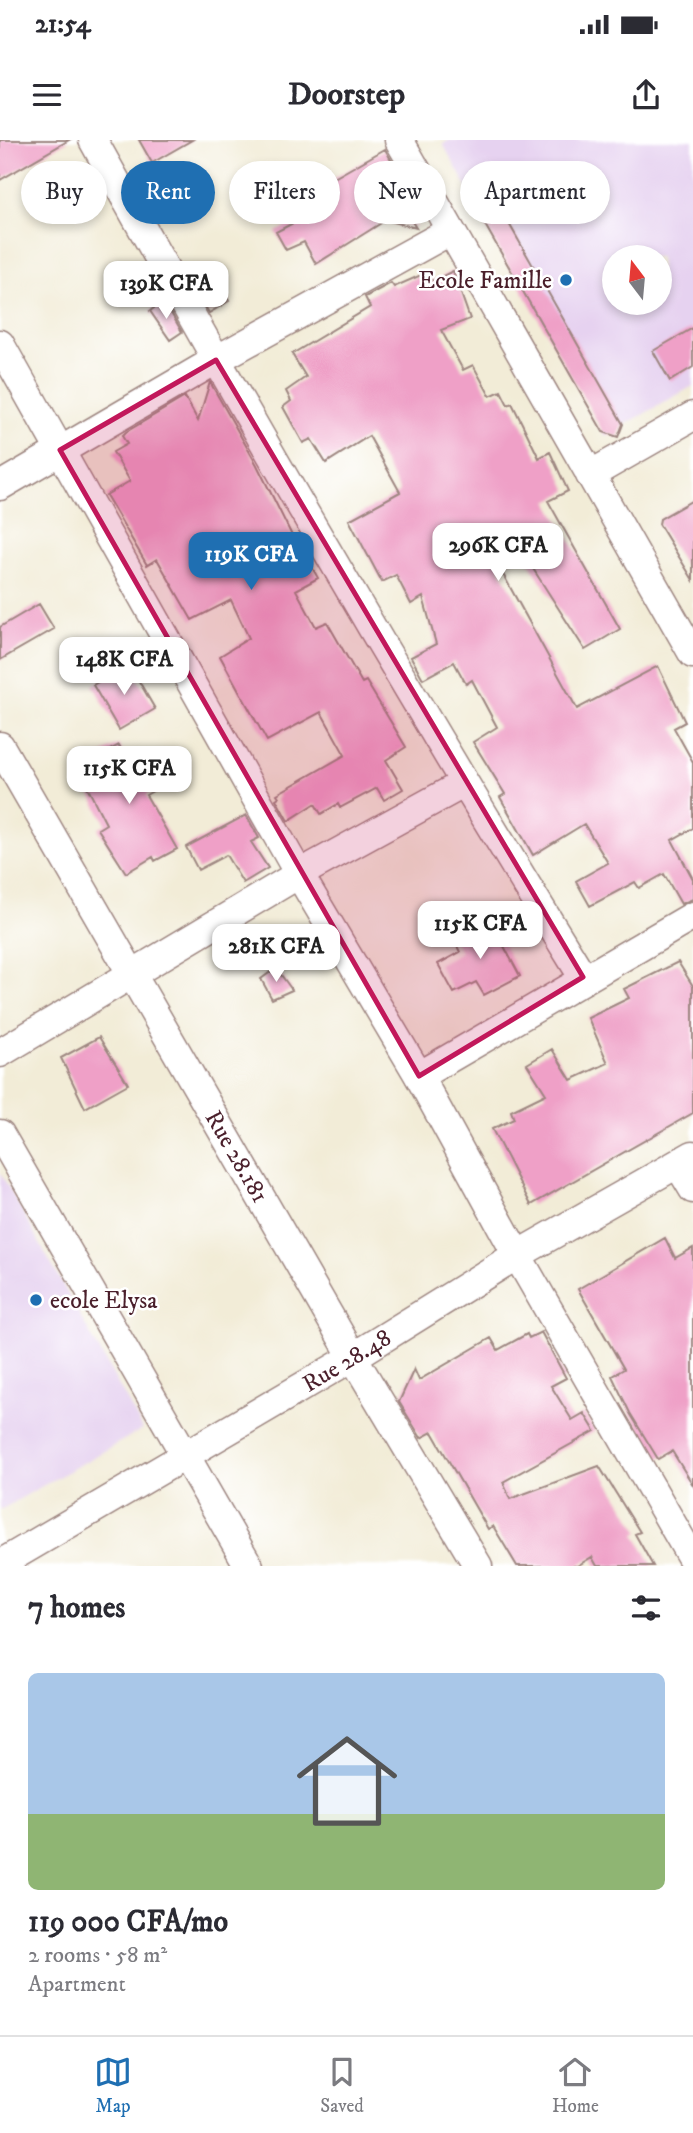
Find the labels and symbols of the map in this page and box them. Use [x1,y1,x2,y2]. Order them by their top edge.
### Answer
north arrow [602,245,672,315]
pin: 139K CFA [94,262,238,321]
place label: Ecole Famille [418,266,552,296]
marker: Ecole Famille [558,272,574,288]
pin: 296K CFA [426,524,570,583]
pin: 119K CFA [179,532,323,592]
pin: 148K CFA [52,638,196,697]
pin: 115K CFA [57,746,201,806]
pin: 115K CFA [408,902,552,961]
pin: 281K CFA [204,924,348,984]
street label: Rue 28.181 [198,1105,275,1209]
place label: ecole Elysa [50,1286,158,1316]
marker: ecole Elysa [28,1292,44,1308]
street label: Rue 28.48 [297,1323,397,1399]

